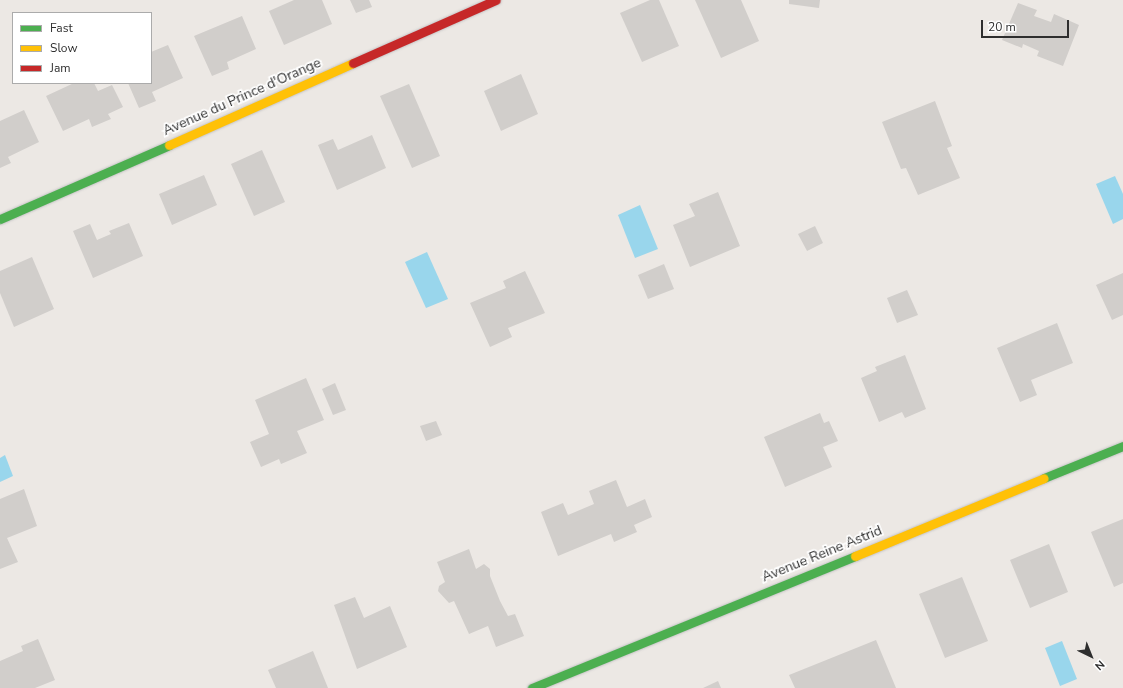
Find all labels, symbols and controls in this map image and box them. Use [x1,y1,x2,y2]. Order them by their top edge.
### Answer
legend [12,12,152,84]
scale bar [983,12,1071,38]
text: 20 m [988,19,1016,35]
text: Fast [50,20,73,36]
text: Slow [50,40,78,56]
street label: Avenue du Prince d'Orange [160,55,324,139]
text: Jam [50,60,71,76]
street label: Avenue Reine Astrid [759,522,885,586]
north arrow [1071,636,1111,676]
text: N [1091,657,1108,673]

